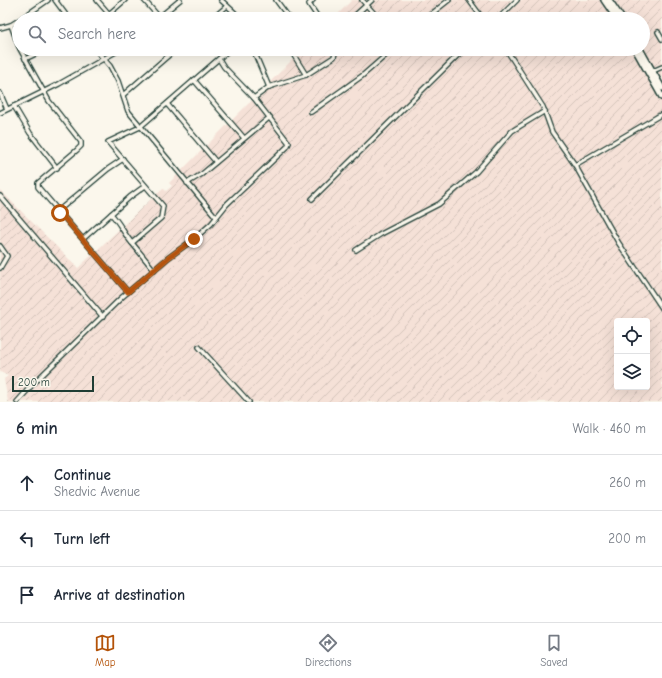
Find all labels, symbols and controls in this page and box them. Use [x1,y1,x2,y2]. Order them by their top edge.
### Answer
search box [12,12,650,56]
icon: search [26,23,48,45]
text: Search here [58,25,136,43]
route start [51,204,69,222]
route end [185,230,203,248]
map controls [614,318,650,390]
button: locate [614,318,650,354]
button: layers [614,354,650,390]
scale bar [12,374,94,393]
text: 200 m [18,376,50,389]
text: 6 min [16,419,58,438]
text: Walk · 460 m [572,421,646,436]
text: Continue [54,466,111,484]
icon: ahead [16,472,38,494]
text: 260 m [609,475,646,490]
text: Shedvic Avenue [54,484,140,499]
icon: left [16,528,38,550]
text: Turn left [54,530,110,548]
text: 200 m [608,531,646,546]
icon: arrive [16,584,38,606]
text: Arrive at destination [54,586,185,604]
tab: Map [94,632,116,669]
tab: Directions [305,632,352,669]
tab: Saved [540,632,568,669]

